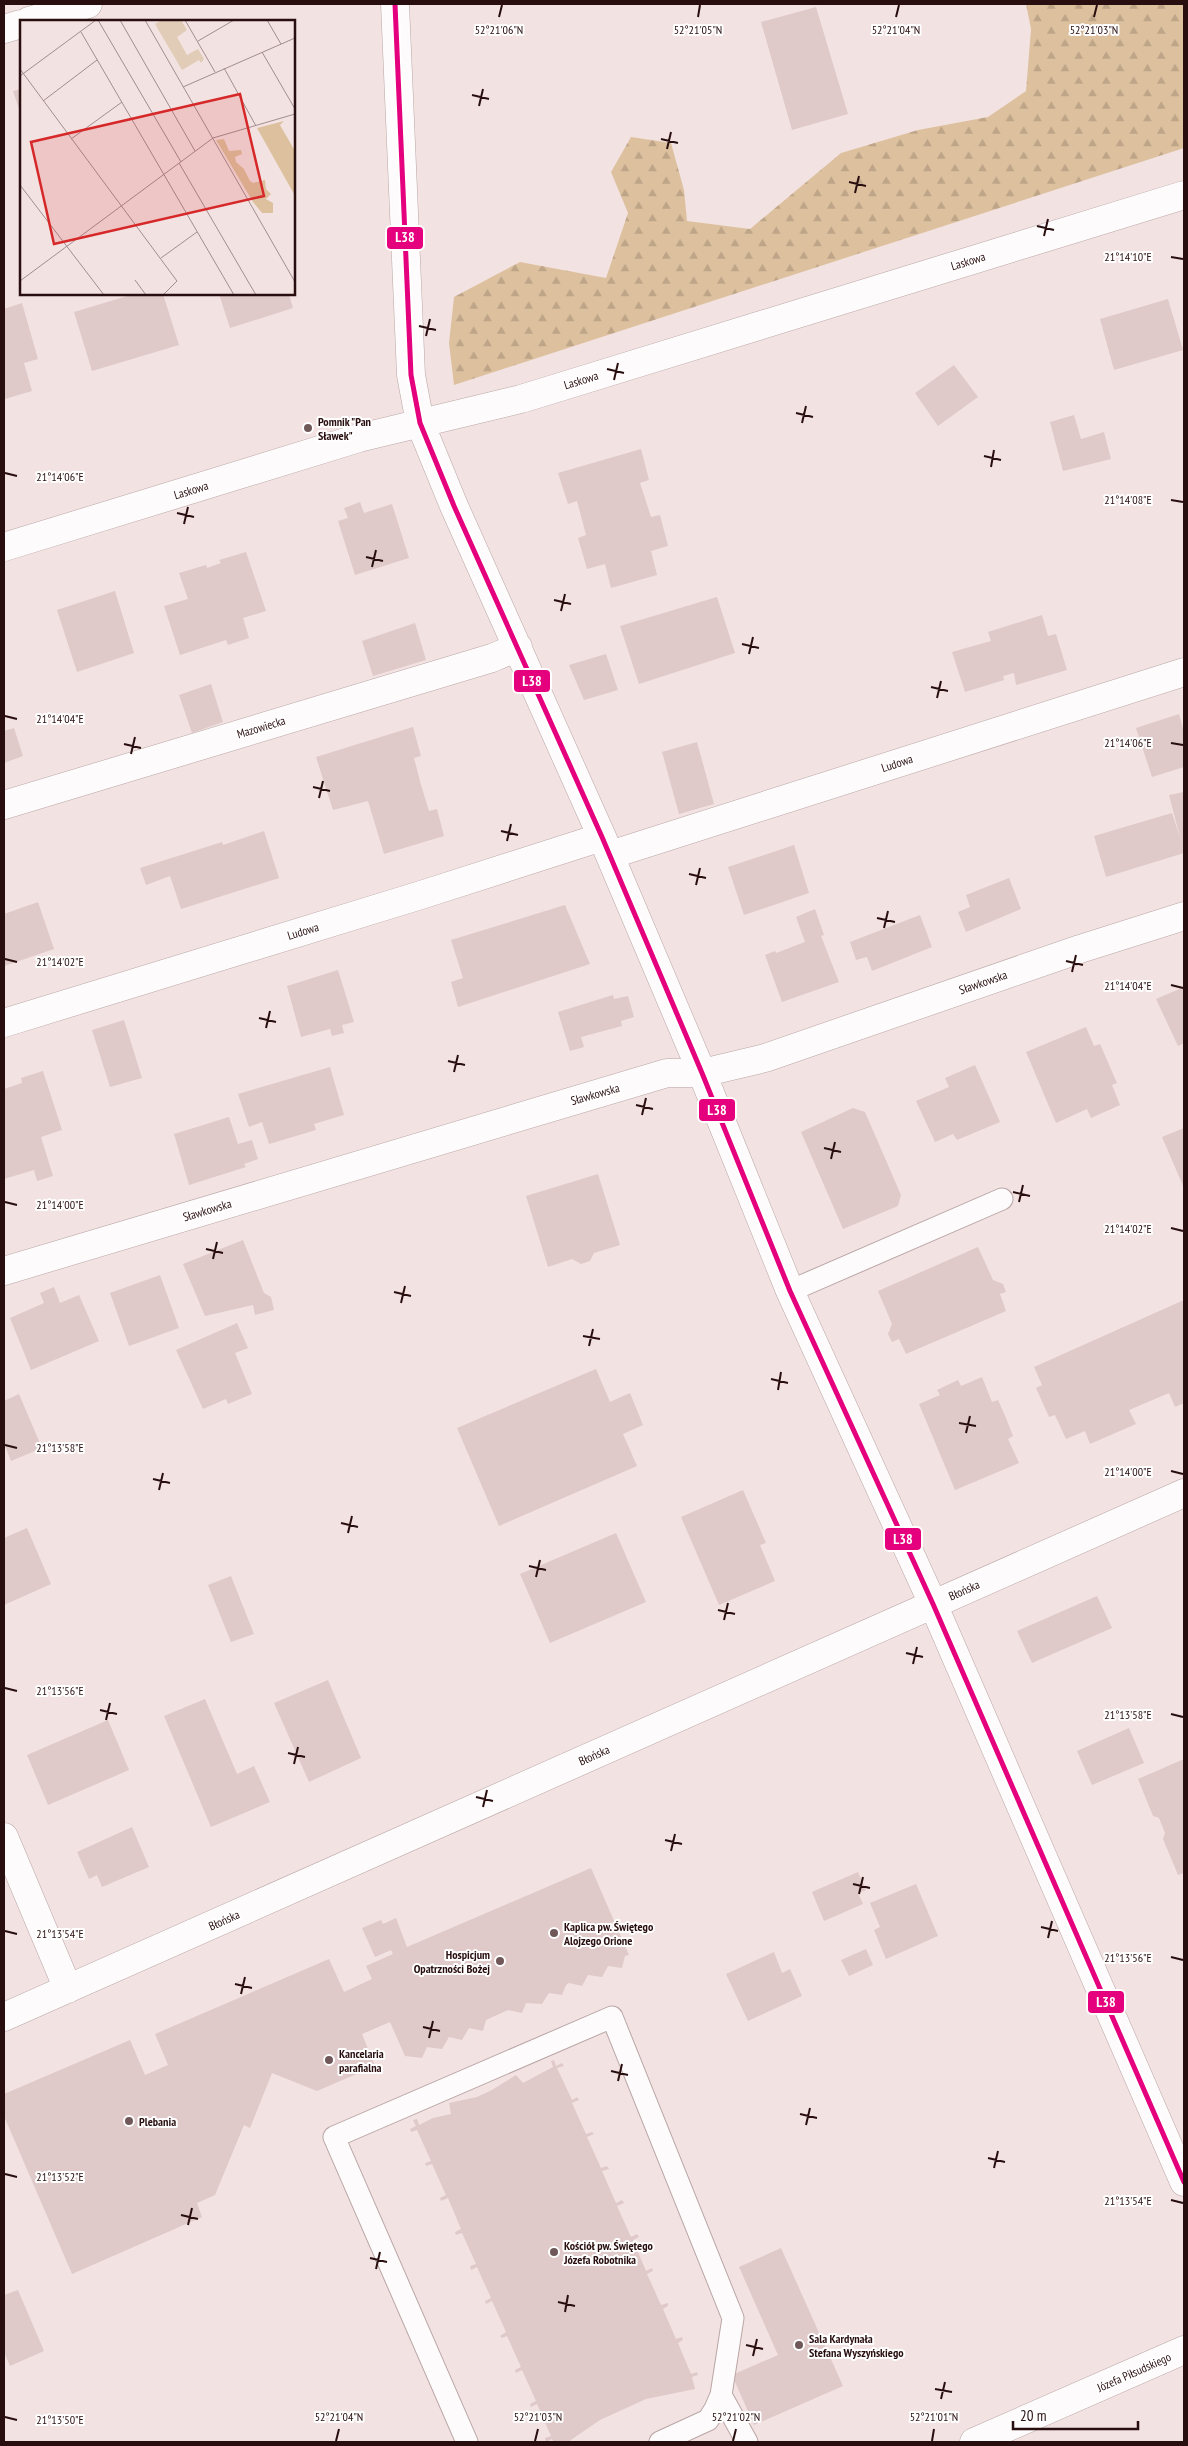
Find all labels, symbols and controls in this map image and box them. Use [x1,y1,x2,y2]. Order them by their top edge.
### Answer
inset map [20,20,295,295]
text: 52°21'06"N [475,22,523,37]
text: 52°21'05"N [674,22,722,37]
text: 52°21'04"N [872,22,920,37]
text: 52°21'03"N [1070,22,1118,37]
line badge: L38 [386,226,424,250]
text: L38 [395,228,415,246]
street label: Laskowa [949,249,987,273]
text: 21°14'10"E [1104,249,1152,264]
street label: Laskowa [562,368,600,392]
place label: Pomnik "Pan Sławek" [318,414,371,443]
marker: Pomnik "Pan Sławek" [302,422,314,434]
text: 21°14'06"E [36,469,84,484]
street label: Laskowa [172,478,210,502]
text: 21°14'08"E [1104,492,1152,507]
line badge: L38 [513,669,551,693]
text: L38 [522,672,542,690]
text: 21°14'04"E [36,711,84,726]
street label: Mazowiecka [235,712,287,741]
text: 21°14'06"E [1104,735,1152,750]
street label: Ludowa [879,751,915,775]
street label: Ludowa [285,919,321,943]
text: 21°14'02"E [36,954,84,969]
street label: Sławkowska [957,967,1009,997]
text: 21°14'04"E [1104,978,1152,993]
street label: Sławkowska [569,1080,621,1108]
line badge: L38 [698,1098,736,1122]
text: L38 [707,1101,727,1119]
street label: Sławkowska [181,1195,233,1224]
text: 21°14'00"E [36,1197,84,1212]
text: 21°14'02"E [1104,1221,1152,1236]
text: 21°13'58"E [36,1440,84,1455]
text: 21°14'00"E [1104,1464,1152,1479]
line badge: L38 [884,1527,922,1551]
text: L38 [893,1530,913,1548]
street label: Błońska [946,1576,982,1603]
text: 21°13'56"E [36,1683,84,1698]
text: 21°13'58"E [1104,1707,1152,1722]
street label: Błońska [576,1741,612,1768]
street label: Błońska [206,1906,242,1933]
place label: Kaplica pw. Świętego Alojzego Orione [563,1919,654,1948]
text: 21°13'54"E [36,1926,84,1941]
marker: Kaplica pw. Świętego Alojzego Orione [548,1927,560,1939]
place label: Hospicjum Opatrzności Bożej [414,1947,490,1976]
text: 21°13'56"E [1104,1950,1152,1965]
marker: Hospicjum Opatrzności Bożej [494,1955,506,1967]
line badge: L38 [1087,1990,1125,2014]
text: L38 [1096,1993,1116,2011]
place label: Kancelaria parafialna [339,2046,384,2075]
marker: Kancelaria parafialna [323,2054,335,2066]
place label: Plebania [139,2114,176,2129]
marker: Plebania [123,2115,135,2127]
text: 21°13'52"E [36,2169,84,2184]
text: 21°13'54"E [1104,2193,1152,2208]
place label: Kościół pw. Świętego Józefa Robotnika [563,2238,653,2267]
marker: Kościół pw. Świętego Józefa Robotnika [548,2246,560,2258]
place label: Sala Kardynała Stefana Wyszyńskiego [809,2331,904,2360]
marker: Sala Kardynała Stefana Wyszyńskiego [793,2339,805,2351]
street label: Józefa Piłsudskiego [1094,2349,1173,2395]
scale bar [1013,2398,1138,2430]
text: 20 m [1020,2406,1046,2425]
text: 52°21'04"N [315,2409,363,2424]
text: 52°21'03"N [514,2409,562,2424]
text: 52°21'02"N [712,2409,760,2424]
text: 52°21'01"N [910,2409,958,2424]
text: 21°13'50"E [36,2412,84,2427]

